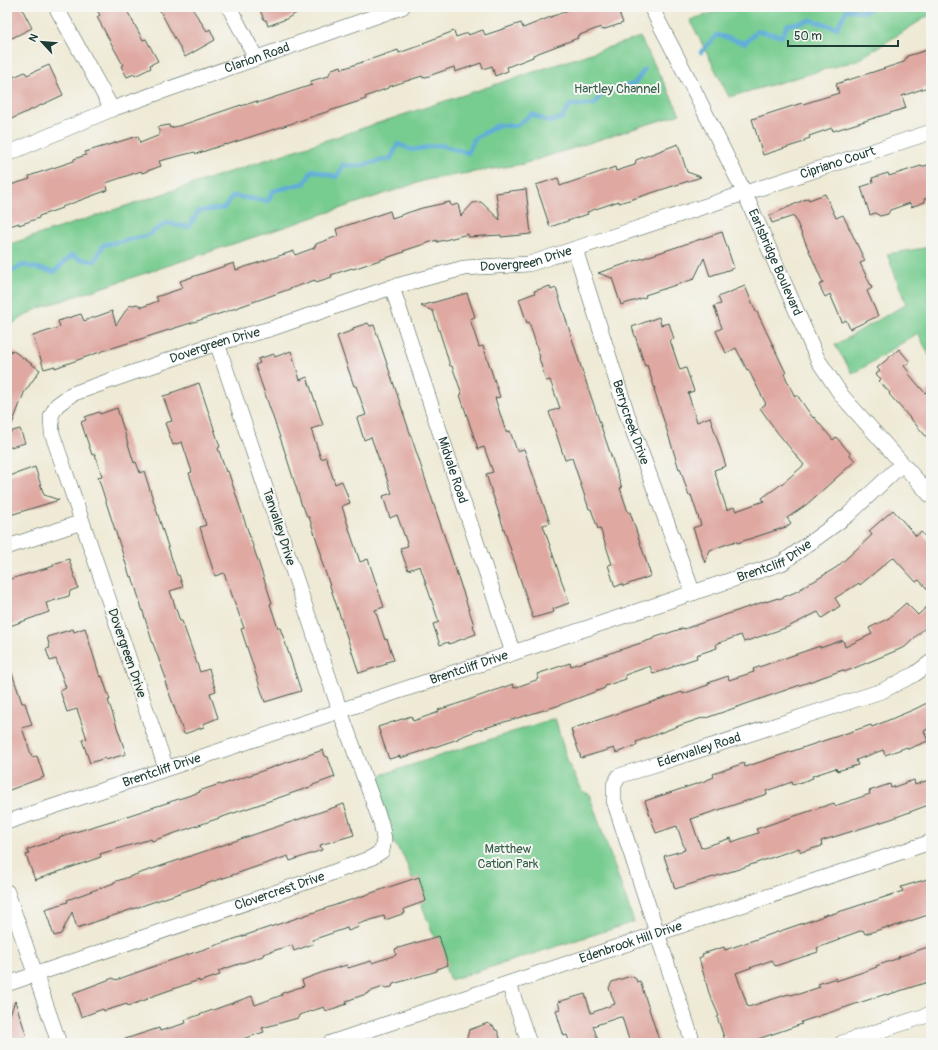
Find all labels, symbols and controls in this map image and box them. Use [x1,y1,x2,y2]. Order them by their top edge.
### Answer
north arrow [22,22,62,62]
scale bar [788,22,898,48]
text: 50 m [794,29,822,44]
text: N [26,31,41,44]
street label: Clarion Road [222,39,292,77]
park label: Hartley Channel [574,81,660,97]
street label: Cipriano Court [798,143,878,182]
street label: Earlsbridge Boulevard [745,207,806,318]
street label: Dovergreen Drive [480,242,574,275]
street label: Dovergreen Drive [168,324,262,367]
street label: Berrycreek Drive [609,378,653,467]
street label: Midvale Road [434,435,471,506]
street label: Tanvalley Drive [259,486,299,568]
street label: Brentcliff Drive [735,536,815,585]
street label: Dovergreen Drive [104,606,150,700]
street label: Brentcliff Drive [428,647,511,688]
street label: Edenvalley Road [655,729,743,771]
street label: Brentcliff Drive [120,750,203,791]
park label: Matthew Cation Park [477,841,539,872]
street label: Clovercrest Drive [232,868,327,914]
street label: Edenbrook Hill Drive [577,918,685,967]

